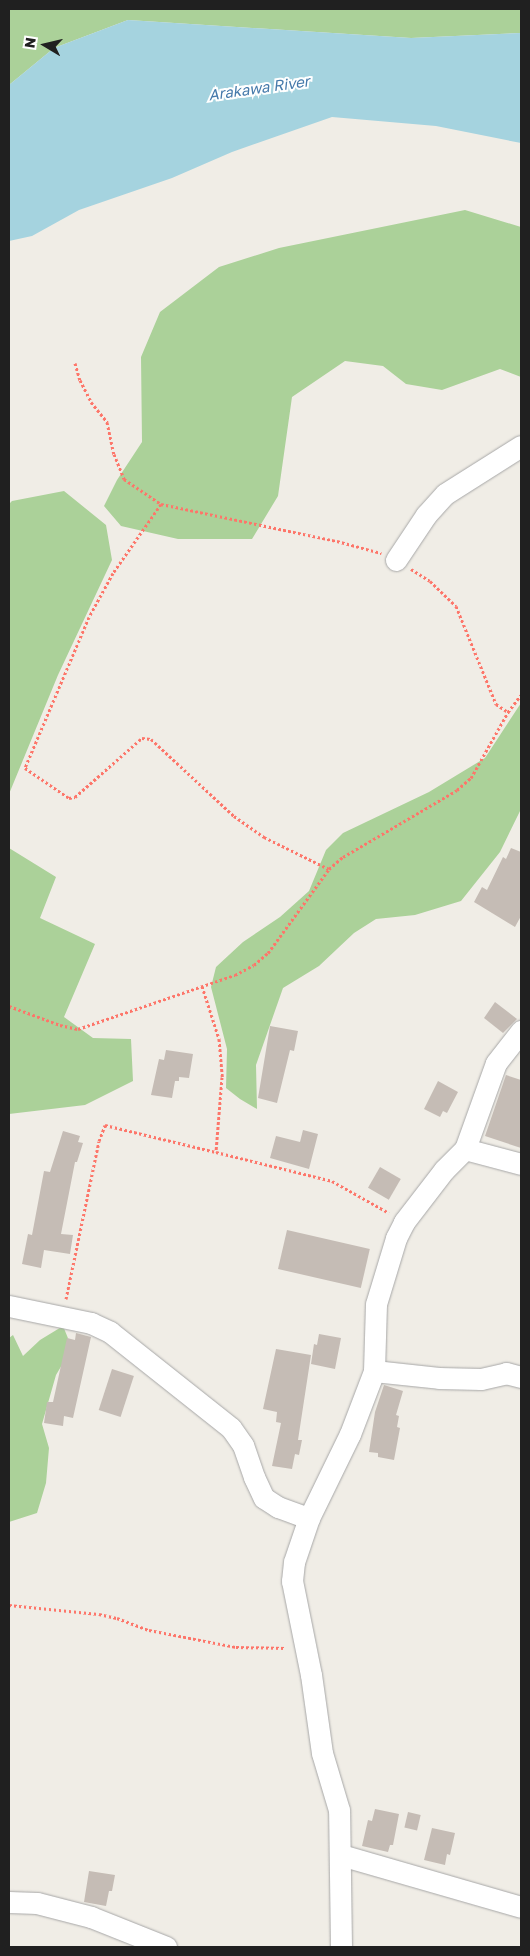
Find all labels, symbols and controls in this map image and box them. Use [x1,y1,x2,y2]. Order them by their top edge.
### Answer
north arrow [20,20,70,70]
text: N [20,36,39,49]
water label: Arakawa River [207,72,311,104]

